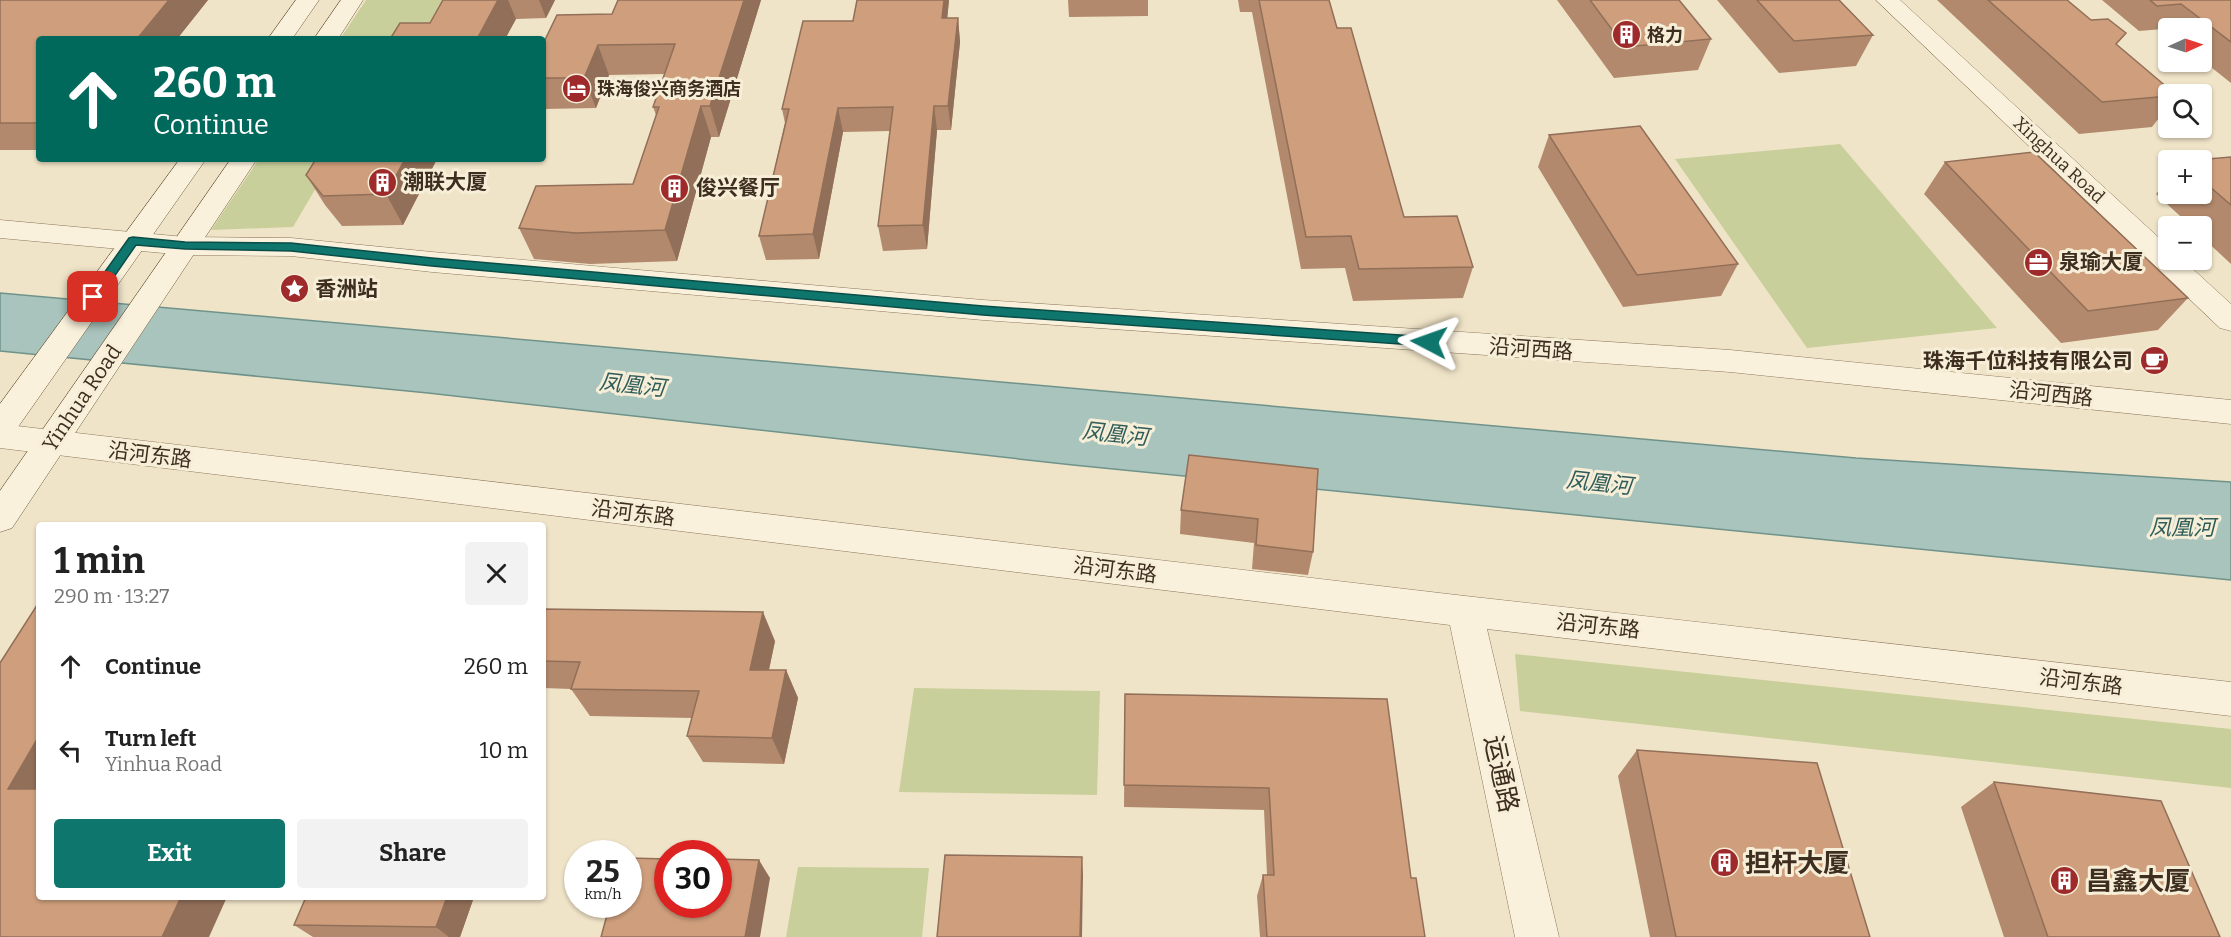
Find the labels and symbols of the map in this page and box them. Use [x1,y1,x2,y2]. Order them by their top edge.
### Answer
north arrow [2158,18,2212,72]
building icon: 格力 [1610,19,1642,51]
place label: 格力 [1647,24,1683,46]
hotel icon: 珠海俊兴商务酒店 [560,73,592,105]
place label: 珠海俊兴商务酒店 [597,78,741,100]
street label: Xinghua Road [2009,112,2110,208]
building icon: 潮联大厦 [366,166,398,198]
place label: 潮联大厦 [403,169,487,195]
building icon: 俊兴餐厅 [659,172,691,204]
place label: 俊兴餐厅 [696,175,780,201]
office icon: 泉瑜大厦 [2022,246,2054,278]
place label: 泉瑜大厦 [2059,249,2143,275]
pin [67,271,118,322]
place icon: 香洲站 [278,273,310,305]
place label: 香洲站 [315,276,378,302]
position arrow [1397,310,1461,374]
street label: 沿河西路 [1488,333,1574,365]
street label: Yinhua Road [37,340,127,456]
cafe icon: 珠海千位科技有限公司 [2138,345,2170,377]
place label: 珠海千位科技有限公司 [1923,348,2133,374]
water label: 凤凰河 [598,368,670,402]
street label: 沿河西路 [2008,377,2094,411]
water label: 凤凰河 [1081,417,1153,451]
street label: 沿河东路 [107,437,193,473]
water label: 凤凰河 [1565,466,1637,500]
street label: 沿河东路 [590,495,676,531]
water label: 凤凰河 [2149,514,2219,541]
street label: 沿河东路 [1072,552,1158,588]
street label: 沿河东路 [1555,609,1641,643]
street label: 沿河东路 [2038,664,2124,700]
street label: 运通路 [1478,733,1524,815]
speed limit sign: 30 [654,840,732,918]
building icon: 担杆大厦 [1708,847,1740,879]
place label: 担杆大厦 [1745,848,1849,879]
building icon: 昌鑫大厦 [2049,865,2081,897]
place label: 昌鑫大厦 [2086,866,2190,897]

